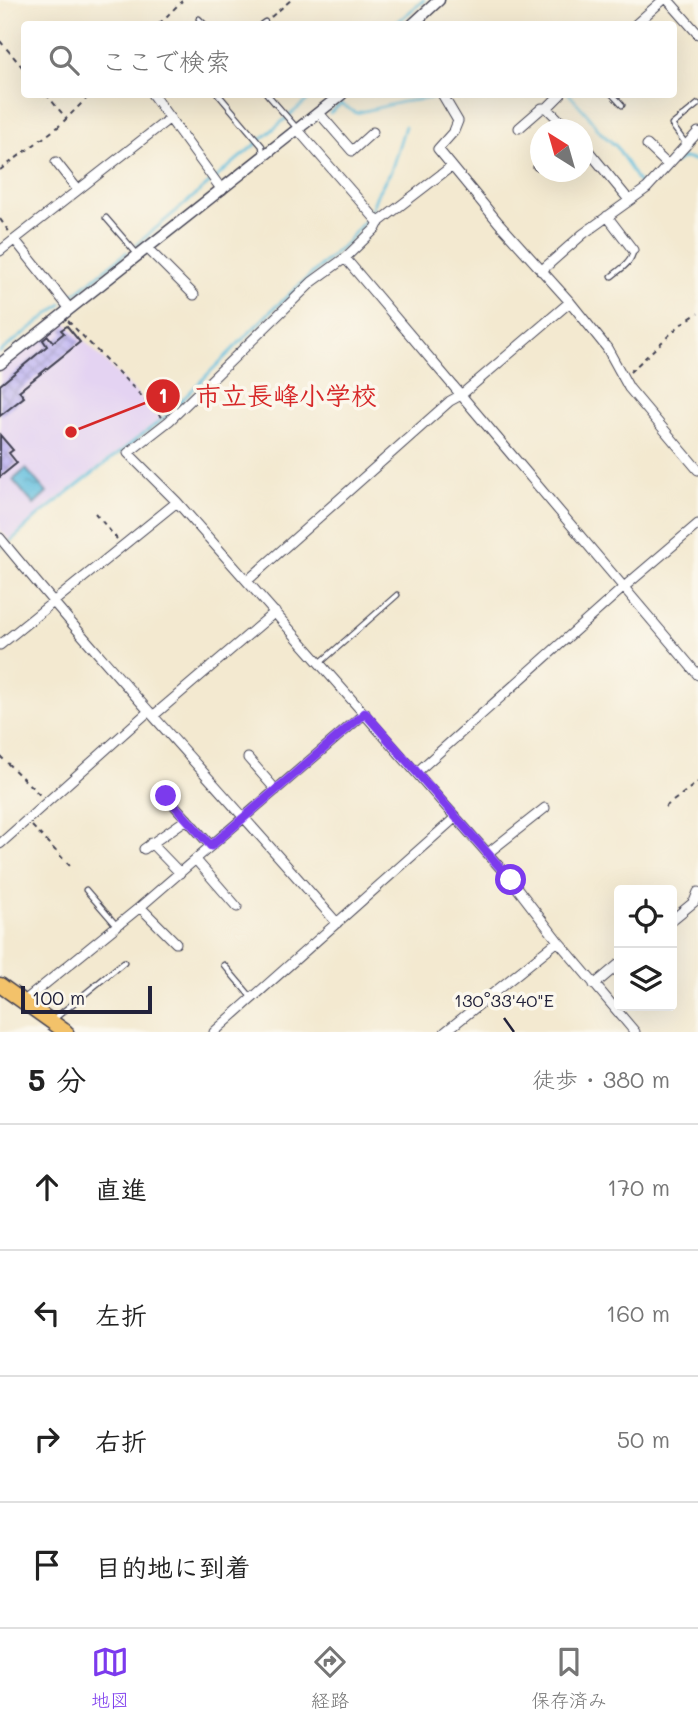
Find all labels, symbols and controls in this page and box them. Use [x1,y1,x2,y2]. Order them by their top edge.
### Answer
search box [21,21,677,98]
icon: search [45,41,83,79]
text: ここで検索 [101,44,231,78]
north arrow [530,119,593,182]
callout: 市立長峰小学校 [146,372,391,419]
text: 市立長峰小学校 [195,378,377,412]
text: 1 [158,381,168,408]
route end [150,780,181,811]
route start [495,864,526,895]
map controls [614,885,677,1011]
button: locate [614,885,677,948]
button: layers [614,948,677,1011]
scale bar [21,983,152,1015]
text: 100 m [32,985,85,1010]
text: 130°33'40"E [454,988,554,1012]
text: 5 分 [28,1059,86,1099]
text: 徒歩 · 380 m [532,1064,670,1094]
icon: ahead [28,1168,66,1206]
text: 直進 [95,1172,147,1206]
text: 170 m [607,1172,670,1202]
icon: left [28,1294,66,1332]
text: 左折 [95,1298,147,1332]
text: 160 m [606,1298,670,1328]
icon: right [28,1420,66,1458]
text: 右折 [95,1424,147,1458]
text: 50 m [617,1424,670,1454]
icon: arrive [28,1546,66,1584]
text: 目的地に到着 [95,1550,251,1584]
tab: 地図 [91,1643,129,1712]
tab: 経路 [311,1643,349,1712]
tab: 保存済み [531,1643,607,1712]

